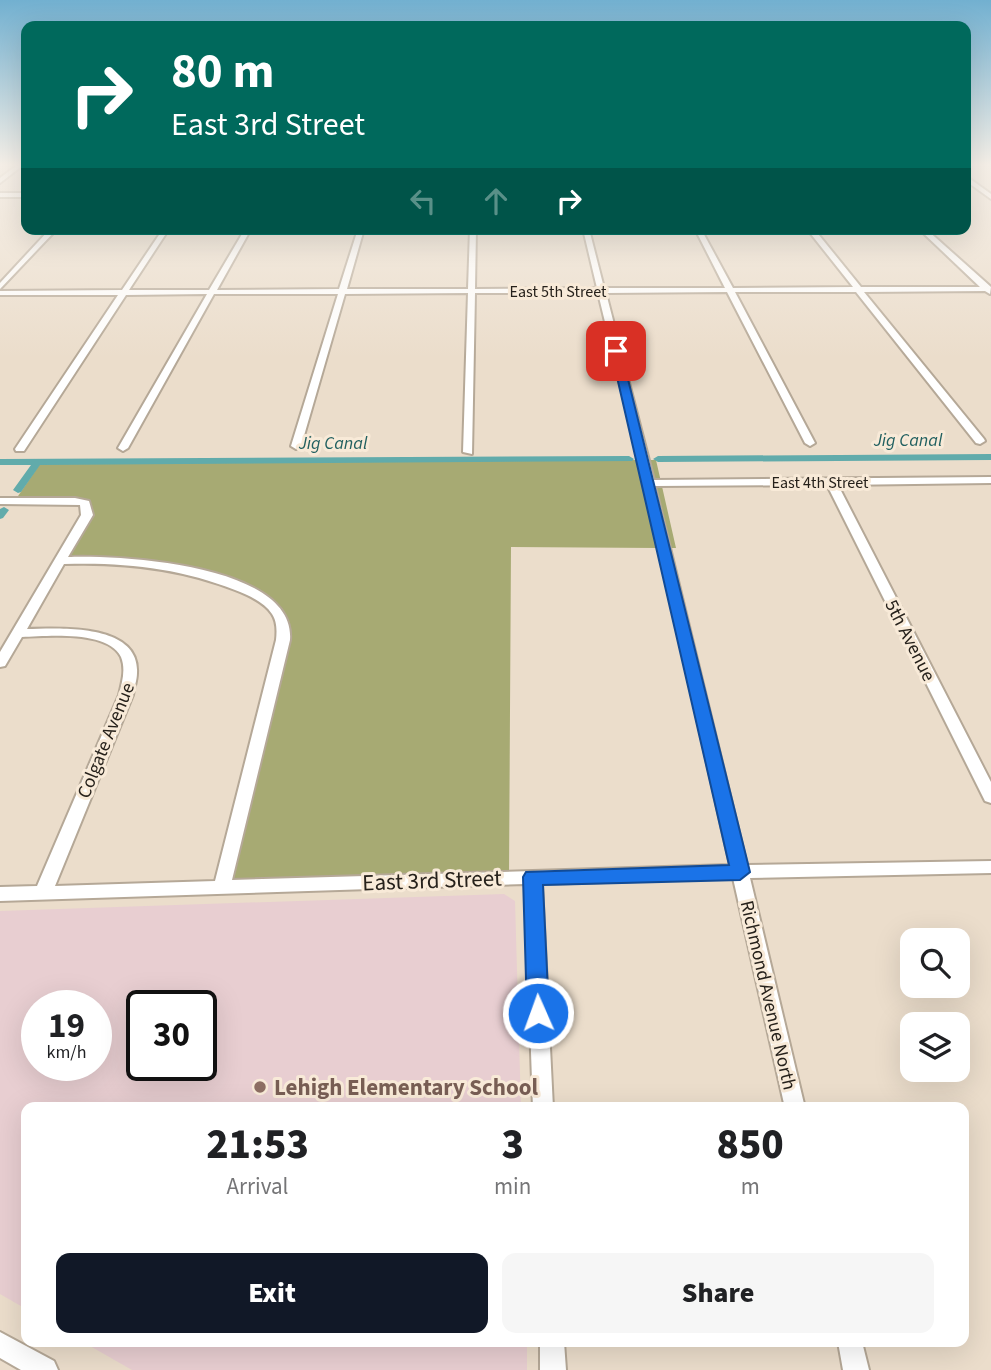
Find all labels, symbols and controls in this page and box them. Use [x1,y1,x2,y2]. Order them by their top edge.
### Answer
text: 80 m [171,37,275,107]
icon: right [56,49,147,140]
text: East 3rd Street [171,102,365,148]
icon: left [404,182,442,220]
icon: ahead [477,182,515,220]
icon: right [550,182,588,220]
street label: East 5th Street [510,281,607,303]
pin [586,321,646,381]
icon: arrive [597,332,635,370]
water label: Jig Canal [873,428,943,453]
water label: Jig Canal [298,431,368,456]
street label: East 4th Street [772,472,869,494]
street label: 5th Avenue [878,595,942,686]
street label: Colgate Avenue [71,679,142,802]
street label: East 3rd Street [362,862,502,899]
street label: Richmond Avenue North [733,898,802,1093]
map controls [900,928,970,1082]
button: search [900,928,970,998]
position arrow [501,976,575,1050]
speed limit sign: 30 [126,990,217,1081]
text: 19 [48,1001,85,1051]
button: layers [900,1012,970,1082]
text: km/h [47,1040,86,1065]
place label: Lehigh Elementary School [274,1071,538,1104]
marker: Lehigh Elementary School [252,1079,268,1095]
text: 21:53 [206,1115,309,1175]
text: 3 [501,1115,524,1175]
text: 850 [717,1115,784,1175]
text: Arrival [227,1170,288,1203]
text: min [494,1170,531,1203]
text: m [741,1170,760,1203]
button: Exit [56,1253,488,1333]
button: Share [502,1253,934,1333]

